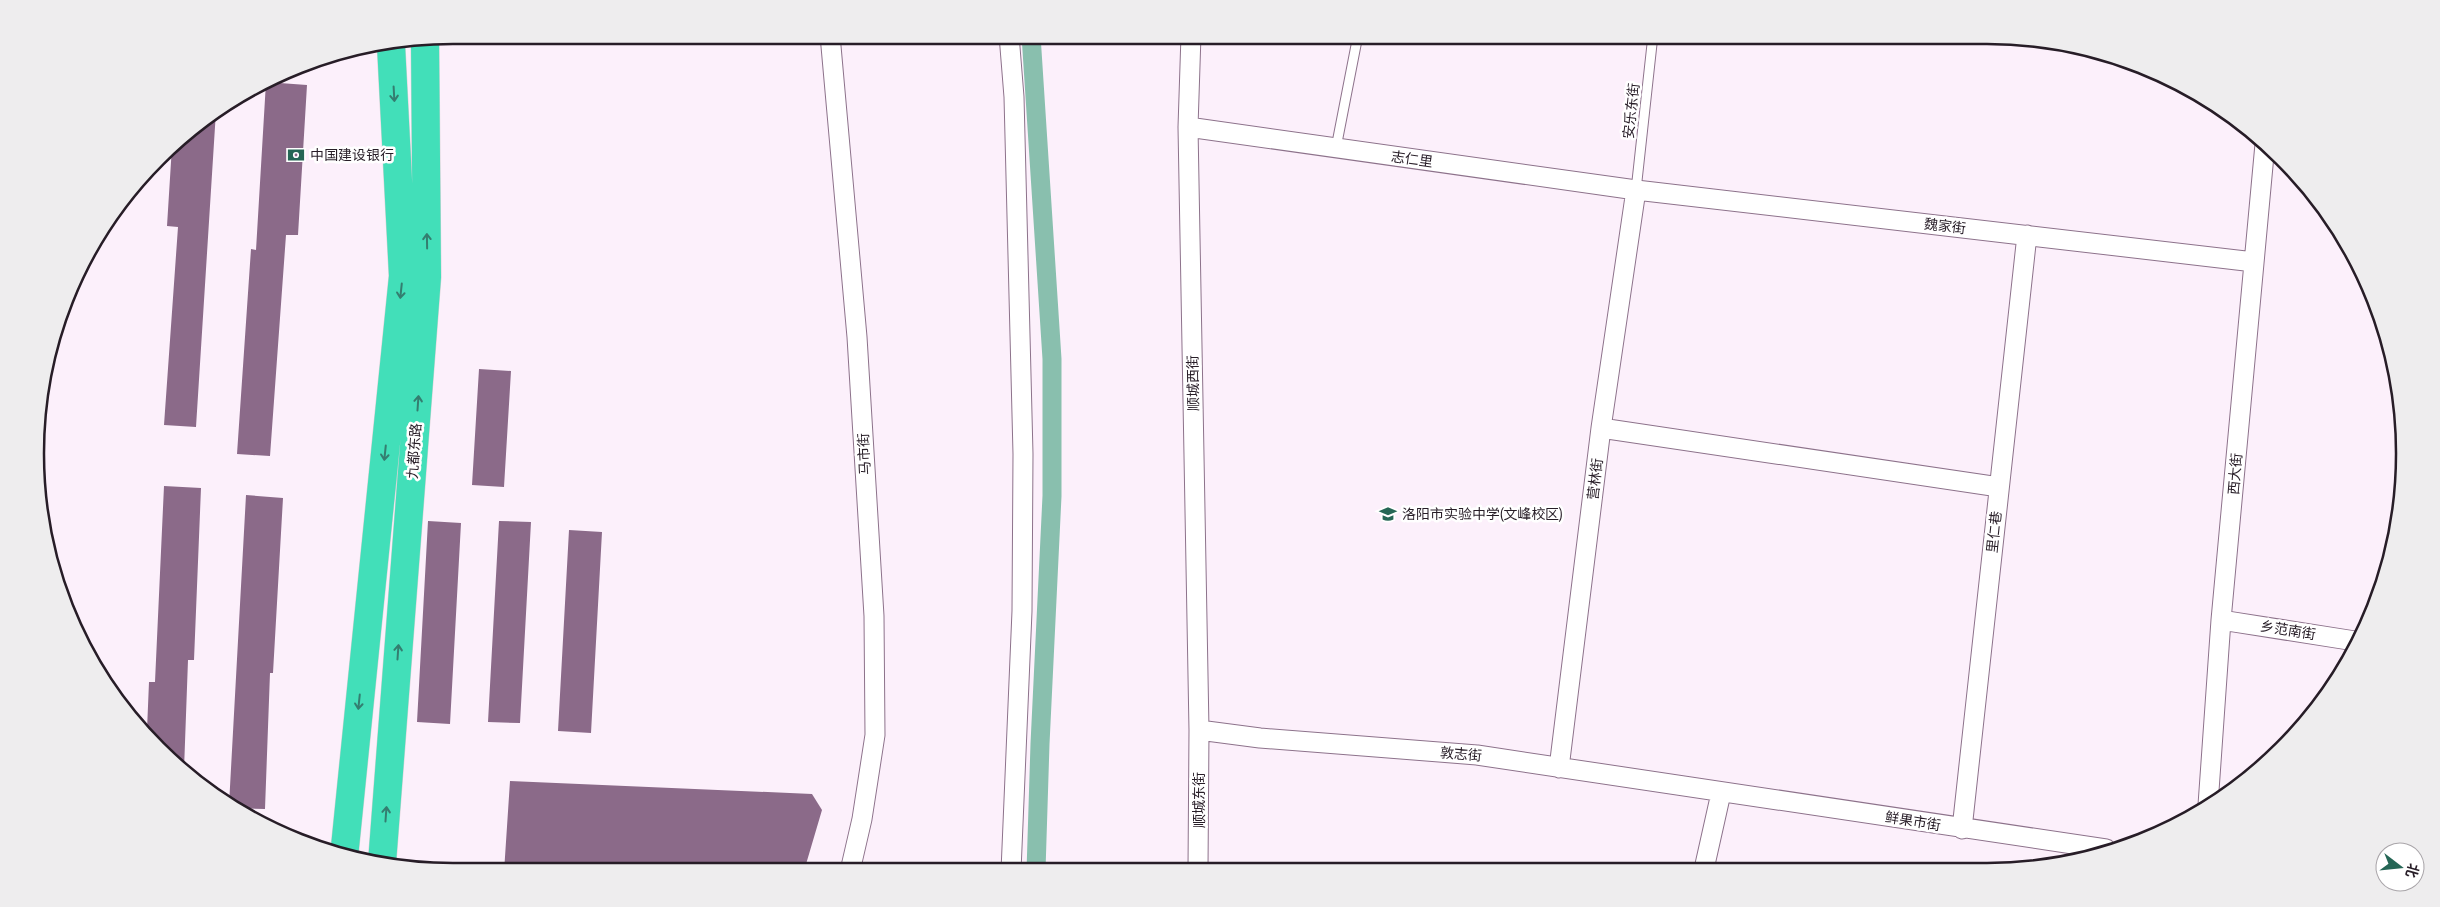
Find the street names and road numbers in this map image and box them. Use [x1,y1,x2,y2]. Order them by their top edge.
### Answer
street label: 安乐东街 [1620,82,1642,140]
street label: 志仁里 [1390,148,1434,170]
street label: 魏家街 [1923,216,1967,236]
street label: 顺城西街 [1185,355,1201,411]
street label: 九都东路 [404,423,424,479]
street label: 马市街 [855,433,873,475]
street label: 西大街 [2225,452,2245,496]
street label: 营林街 [1585,457,1605,501]
street label: 里仁巷 [1984,510,2004,554]
street label: 乡范南街 [2259,618,2317,642]
street label: 敦志街 [1439,744,1483,764]
street label: 顺城东街 [1191,772,1207,828]
street label: 鲜果市街 [1884,809,1942,833]

